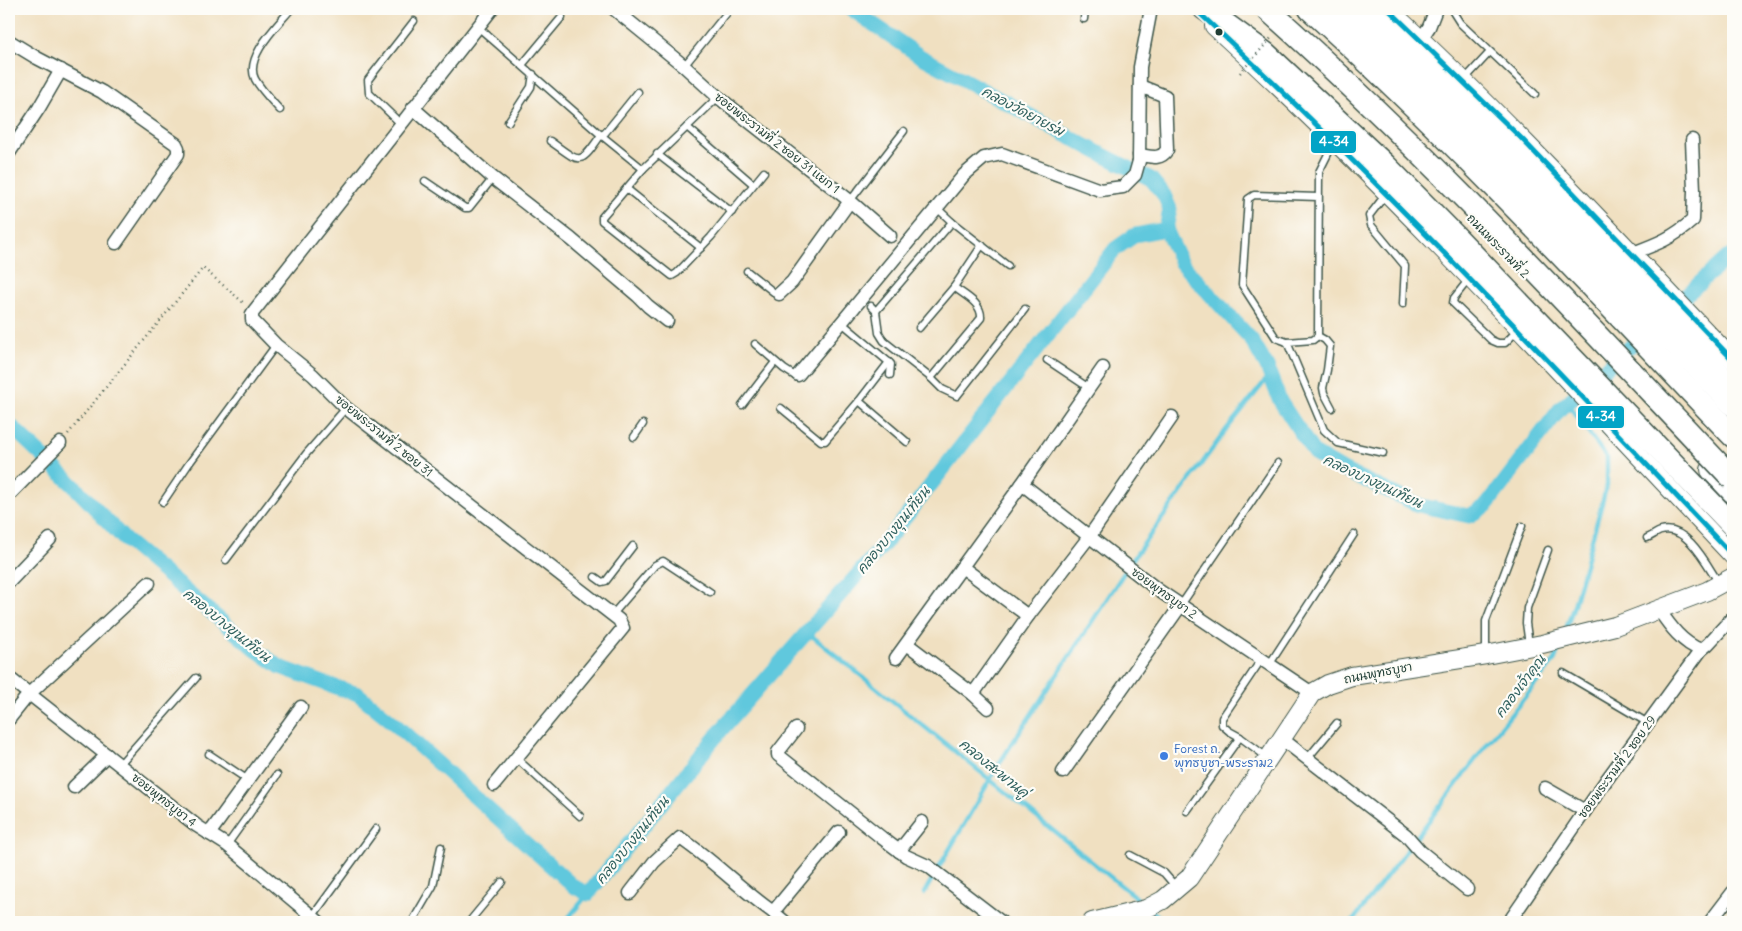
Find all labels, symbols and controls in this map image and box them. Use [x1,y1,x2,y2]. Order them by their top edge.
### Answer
unlabelled marker [1214,27,1224,37]
water label: คลองวัดยายร่ม [979,82,1069,141]
street label: ซอยพระรามที่ 2 ซอย 31 แยก 1 [712,87,845,196]
line badge: 4-34 [1310,130,1357,154]
text: 4-34 [1319,132,1349,150]
street label: ถนนพระรามที่ 2 [1464,208,1535,281]
street label: ซอยพระรามที่ 2 ซอย 31 [333,389,438,480]
line badge: 4-34 [1577,405,1625,429]
text: 4-34 [1586,407,1616,425]
water label: คลองบางขุนเทียน [1320,450,1426,514]
water label: คลองบางขุนเทียน [852,482,936,579]
street label: ซอยพุทธบูชา 2 [1127,564,1200,623]
water label: คลองบางขุนเทียน [178,584,275,668]
water label: คลองเจ้าคุณ [1491,651,1551,722]
street label: ถนนพุทธบูชา [1342,659,1414,688]
street label: ซอยพระรามที่ 2 ซอย 29 [1572,711,1659,821]
water label: คลองสะพานคู่ [954,735,1035,805]
place label: Forest ถ. พุทธบูชา-พระราม2 [1174,741,1274,772]
marker: Forest ถ. พุทธบูชา-พระราม2 [1158,750,1170,762]
street label: ซอยพุทธบูชา 4 [128,770,200,831]
water label: คลองบางขุนเทียน [591,792,675,889]

